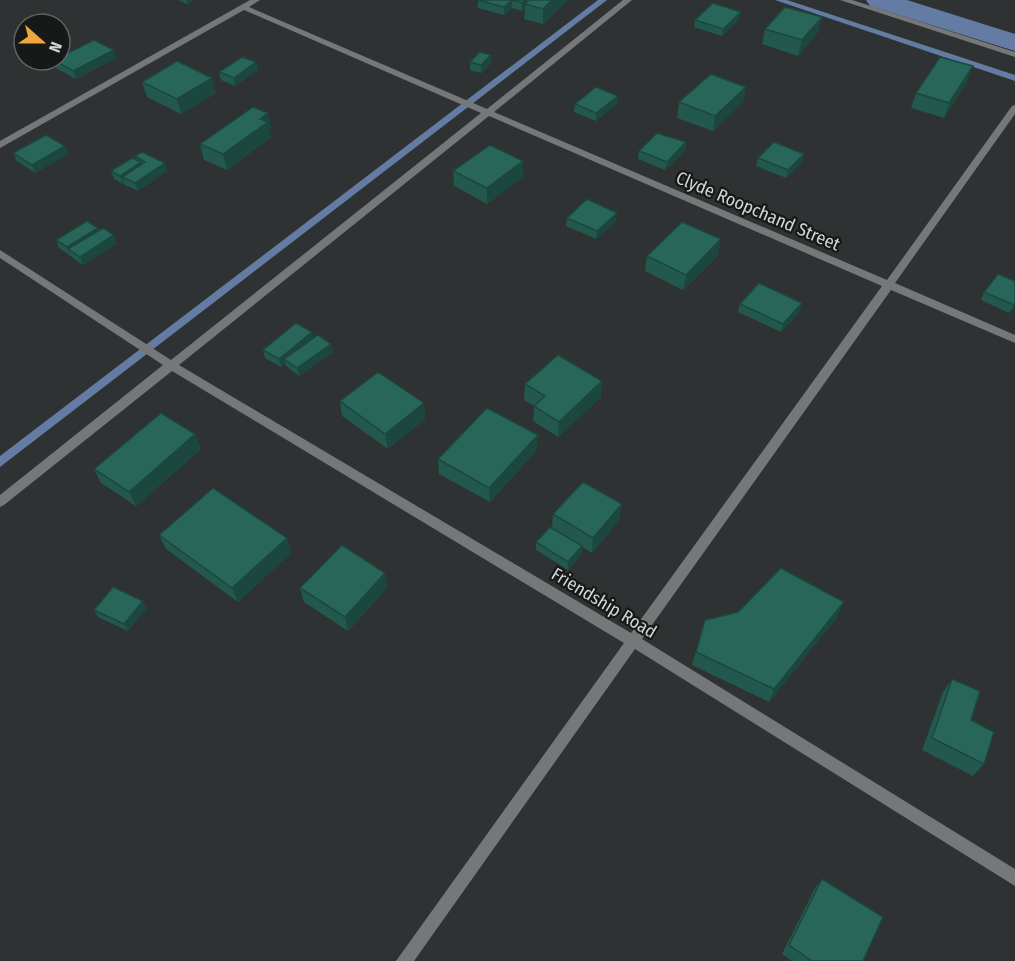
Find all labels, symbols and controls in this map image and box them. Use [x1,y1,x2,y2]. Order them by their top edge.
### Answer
north arrow [12,12,72,72]
text: N [45,39,66,55]
street label: Clyde Roopchand Street [673,166,843,256]
street label: Friendship Road [547,563,661,643]

